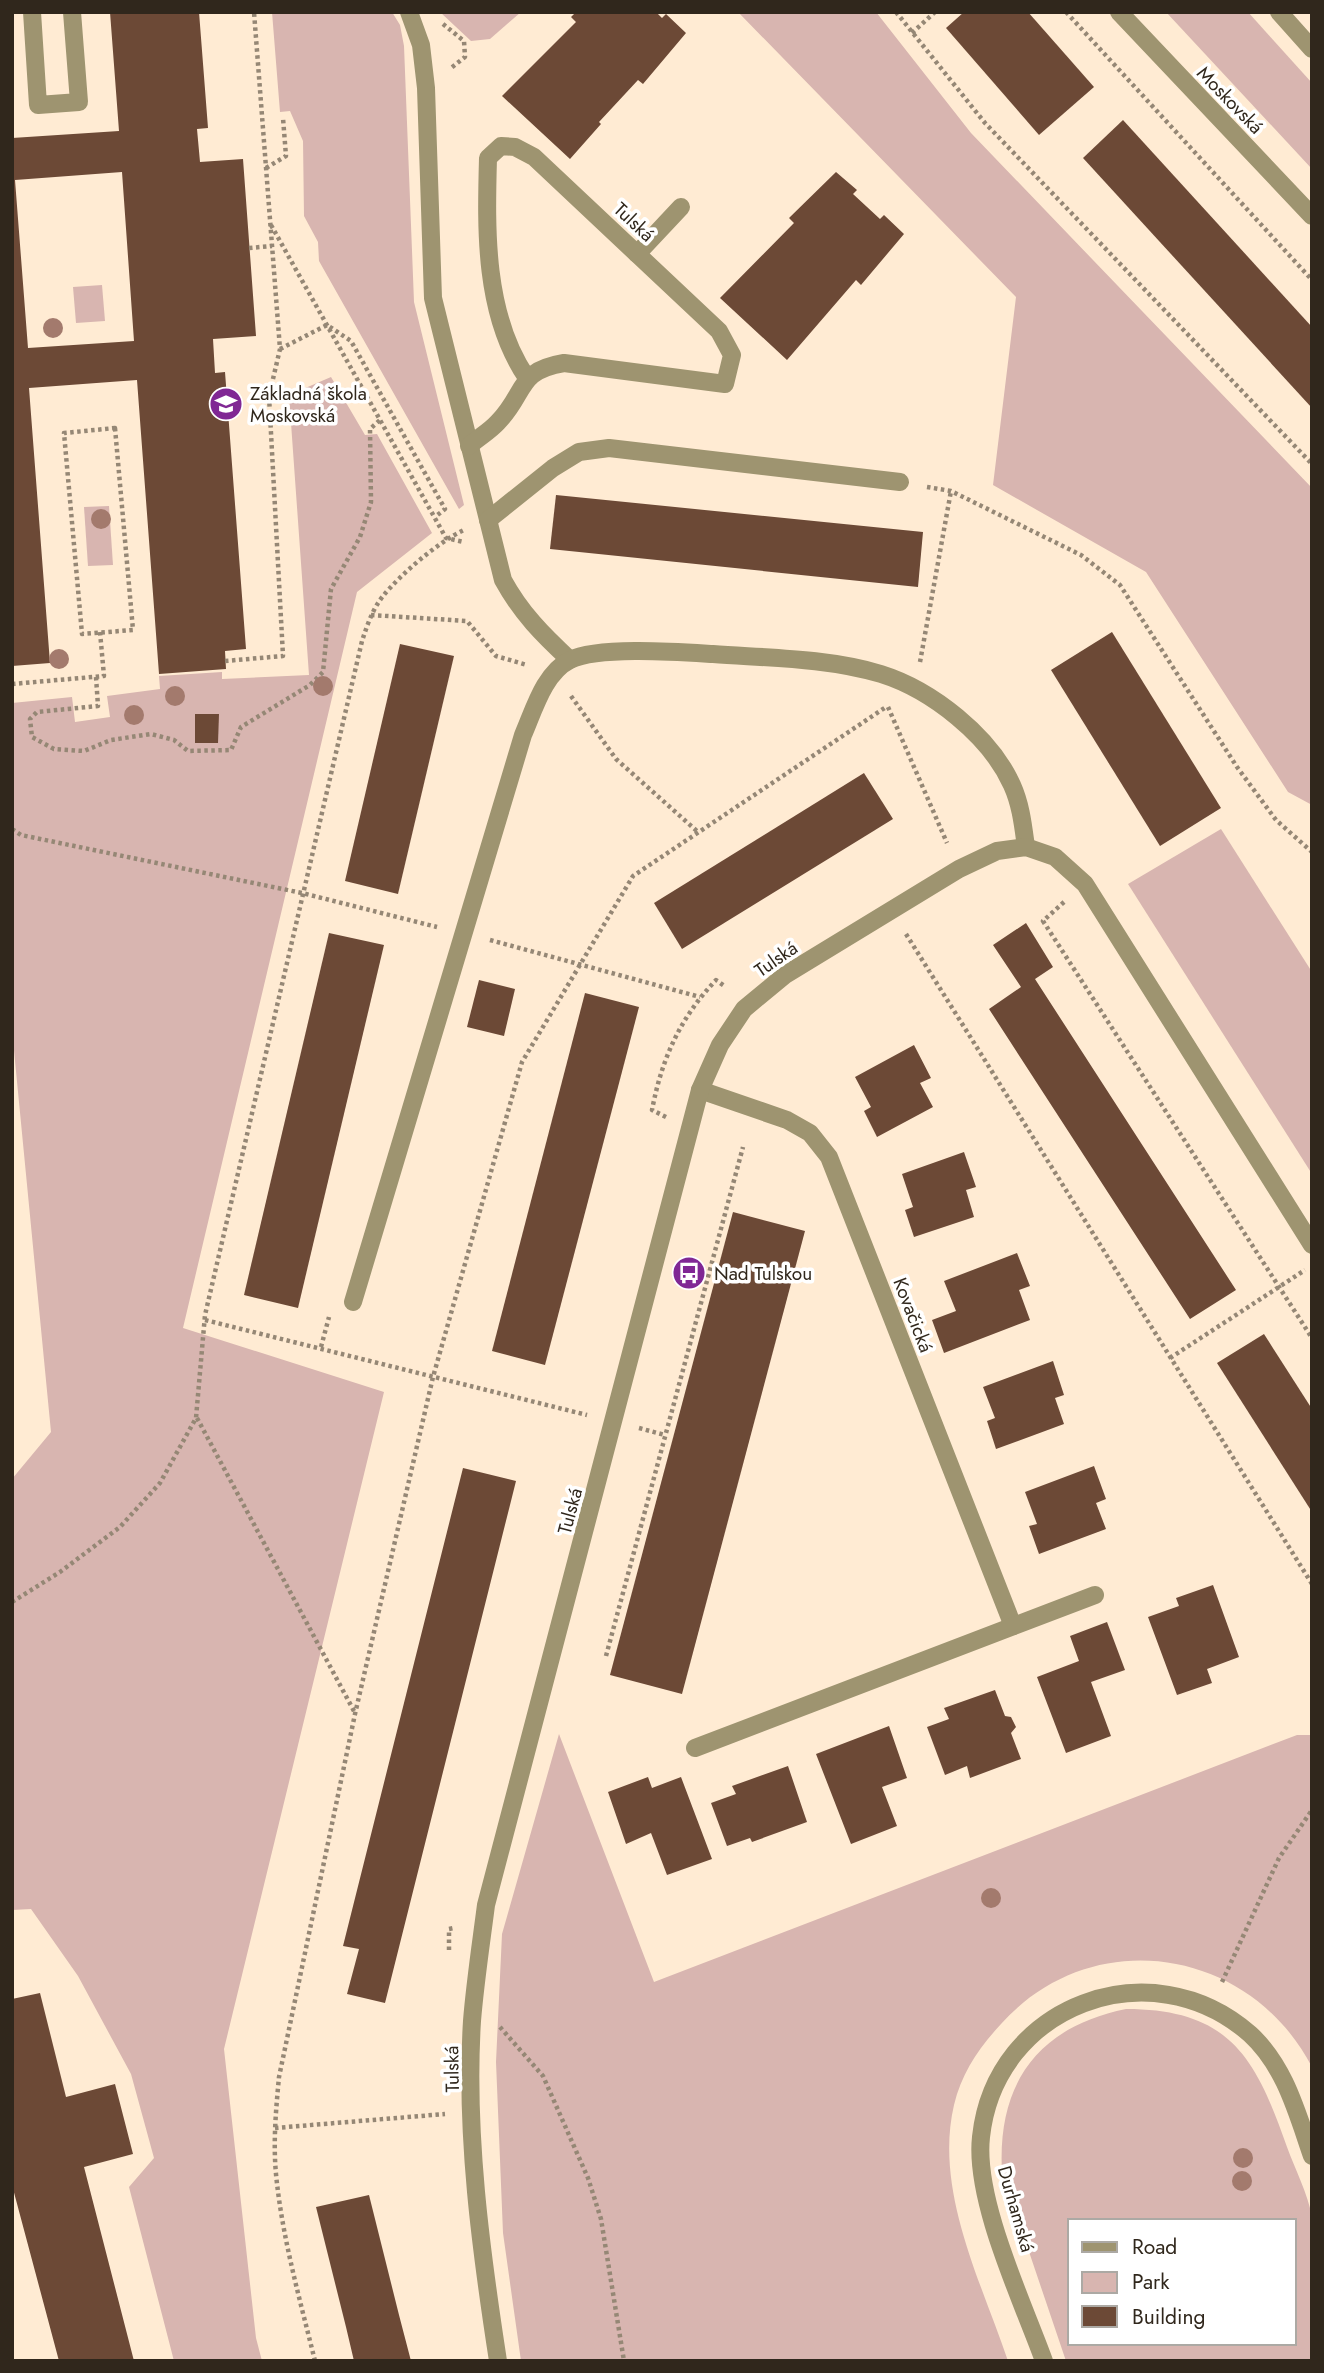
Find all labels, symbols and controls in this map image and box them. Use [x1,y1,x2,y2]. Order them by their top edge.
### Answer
street label: Moskovská [1191,60,1269,140]
street label: Tulská [608,196,660,248]
place label: Základná škola Moskovská [250,380,367,429]
school or university icon: Základná škola Moskovská [207,385,245,423]
street label: Tulská [749,934,803,984]
bus stop icon: Nad Tulskou [670,1254,708,1292]
place label: Nad Tulskou [714,1260,812,1287]
street label: Kovačická [886,1274,940,1356]
street label: Tulská [551,1485,589,1537]
street label: Tulská [438,2045,466,2093]
street label: Durhamská [991,2163,1041,2255]
legend [1068,2219,1296,2345]
text: Road [1132,2232,1177,2262]
text: Park [1132,2267,1170,2297]
text: Building [1132,2302,1205,2332]

